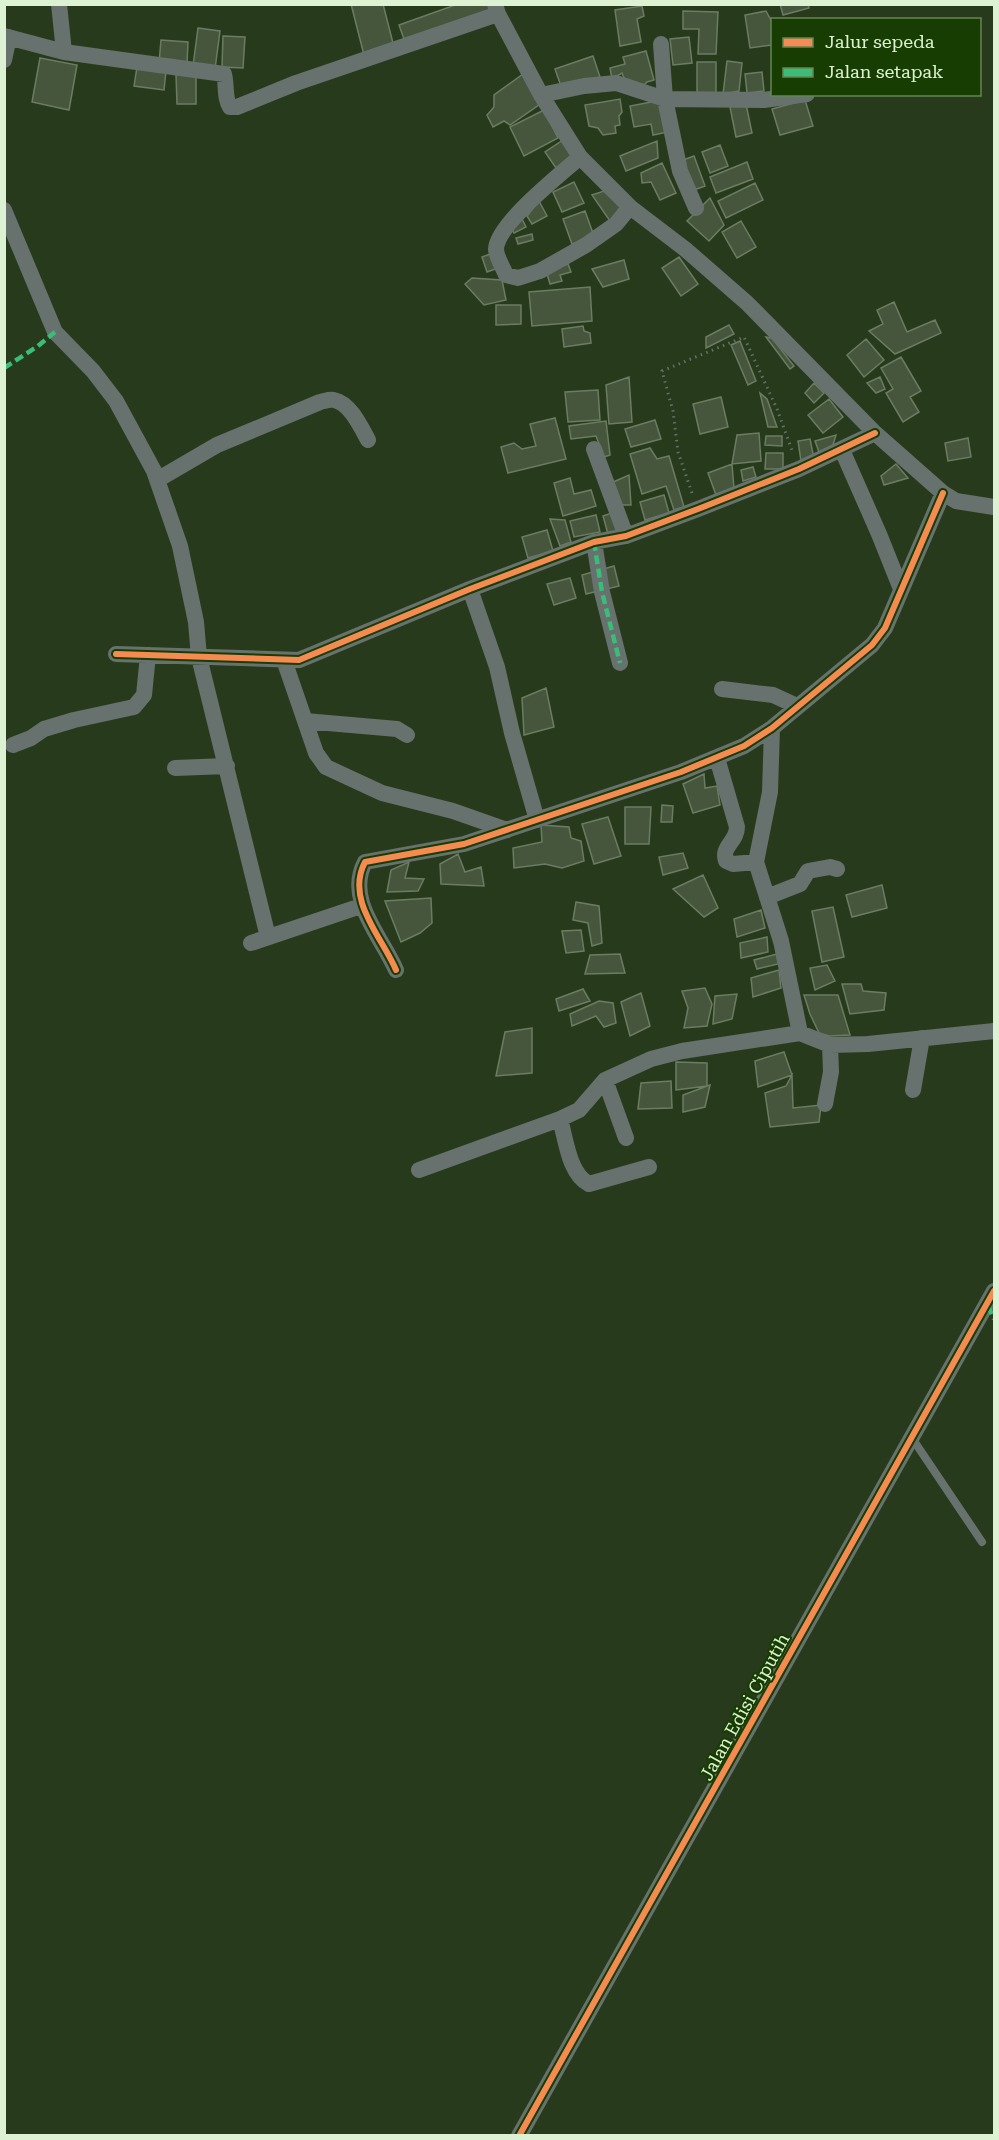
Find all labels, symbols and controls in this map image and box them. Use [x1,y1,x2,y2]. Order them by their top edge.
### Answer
legend [771,18,981,96]
text: Jalur sepeda [825,31,935,52]
text: Jalan setapak [825,61,943,82]
street label: Jalan Edisi Ciputih [695,1629,794,1784]

